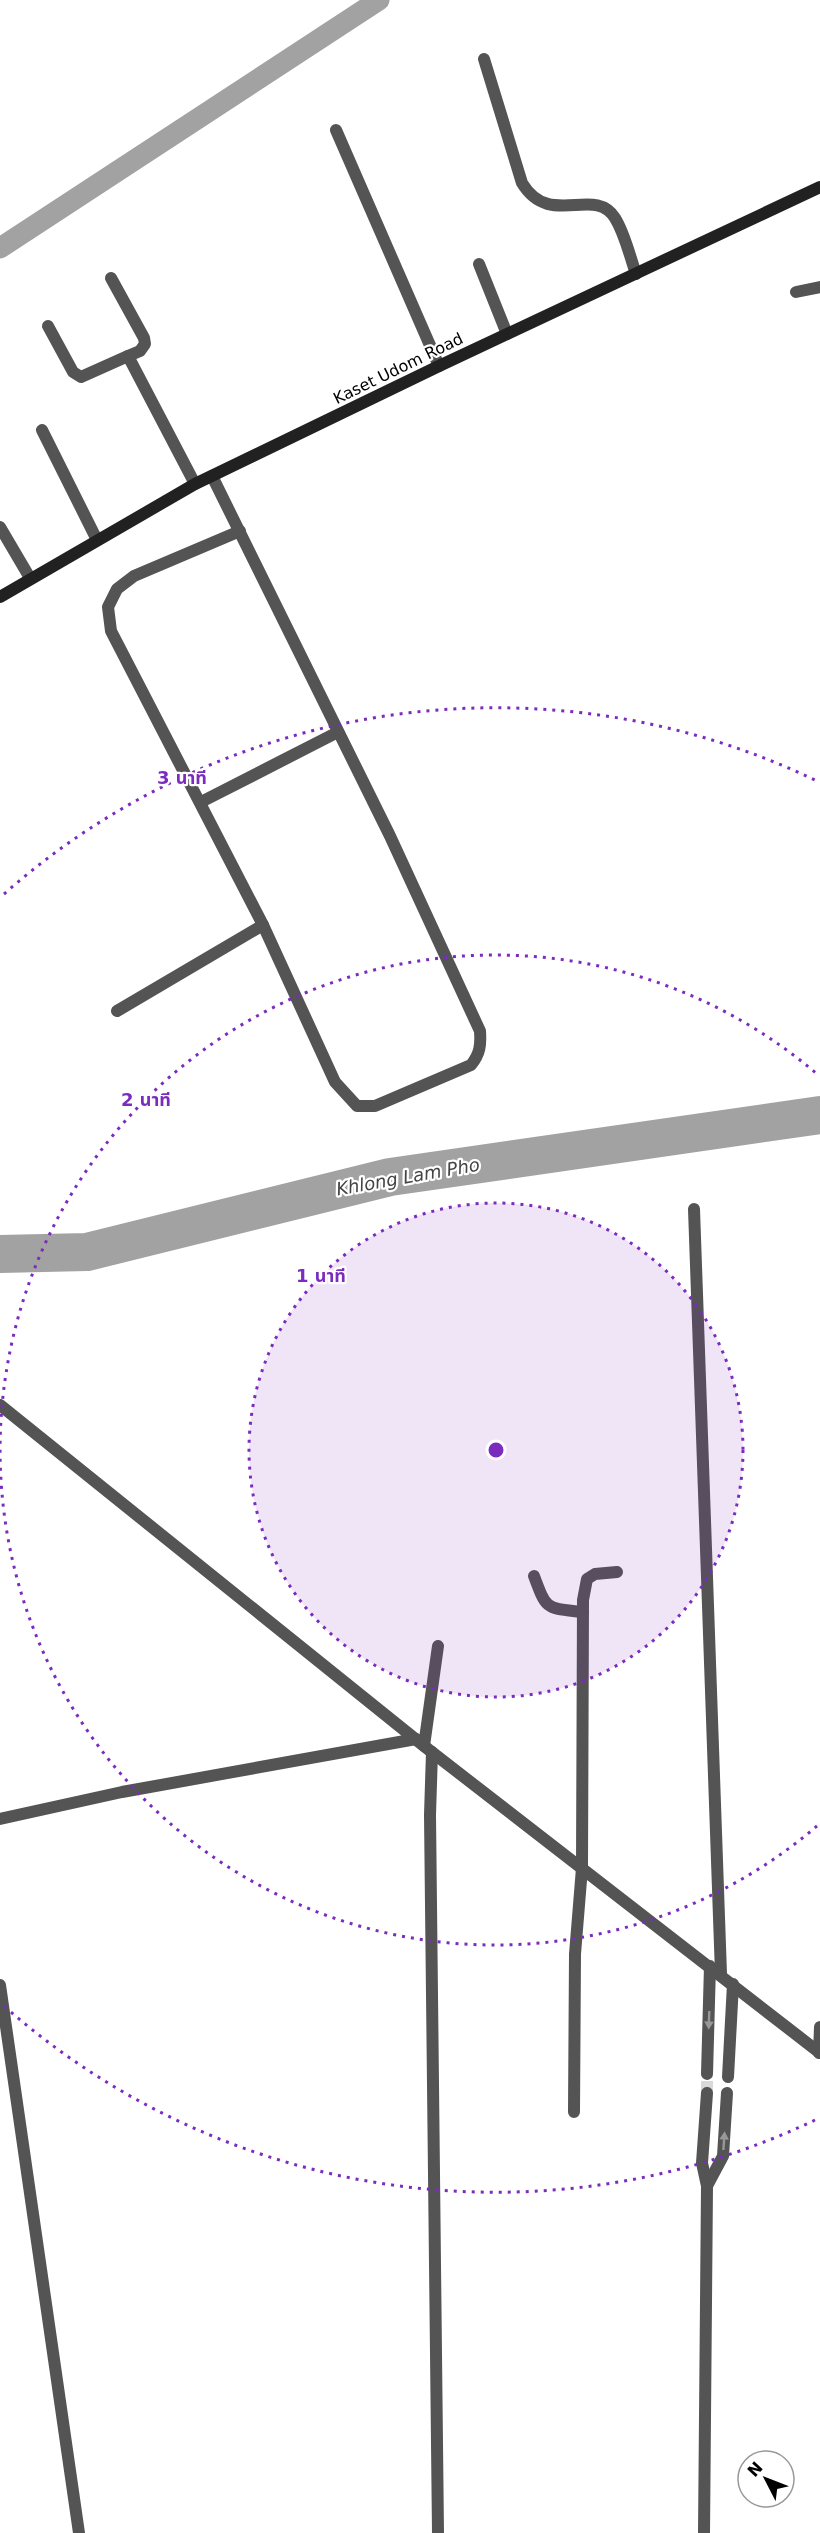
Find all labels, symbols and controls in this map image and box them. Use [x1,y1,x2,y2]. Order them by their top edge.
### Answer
street label: Kaset Udom Road [330,329,466,408]
text: 3 นาที [157,767,207,788]
text: 2 นาที [121,1089,171,1110]
water label: Khlong Lam Pho [335,1154,481,1199]
text: 1 นาที [296,1265,346,1286]
centre of rings [486,1440,506,1460]
one-way arrow [704,2011,714,2030]
one-way arrow [719,2132,728,2151]
north arrow [736,2449,796,2509]
text: N [744,2458,767,2481]

